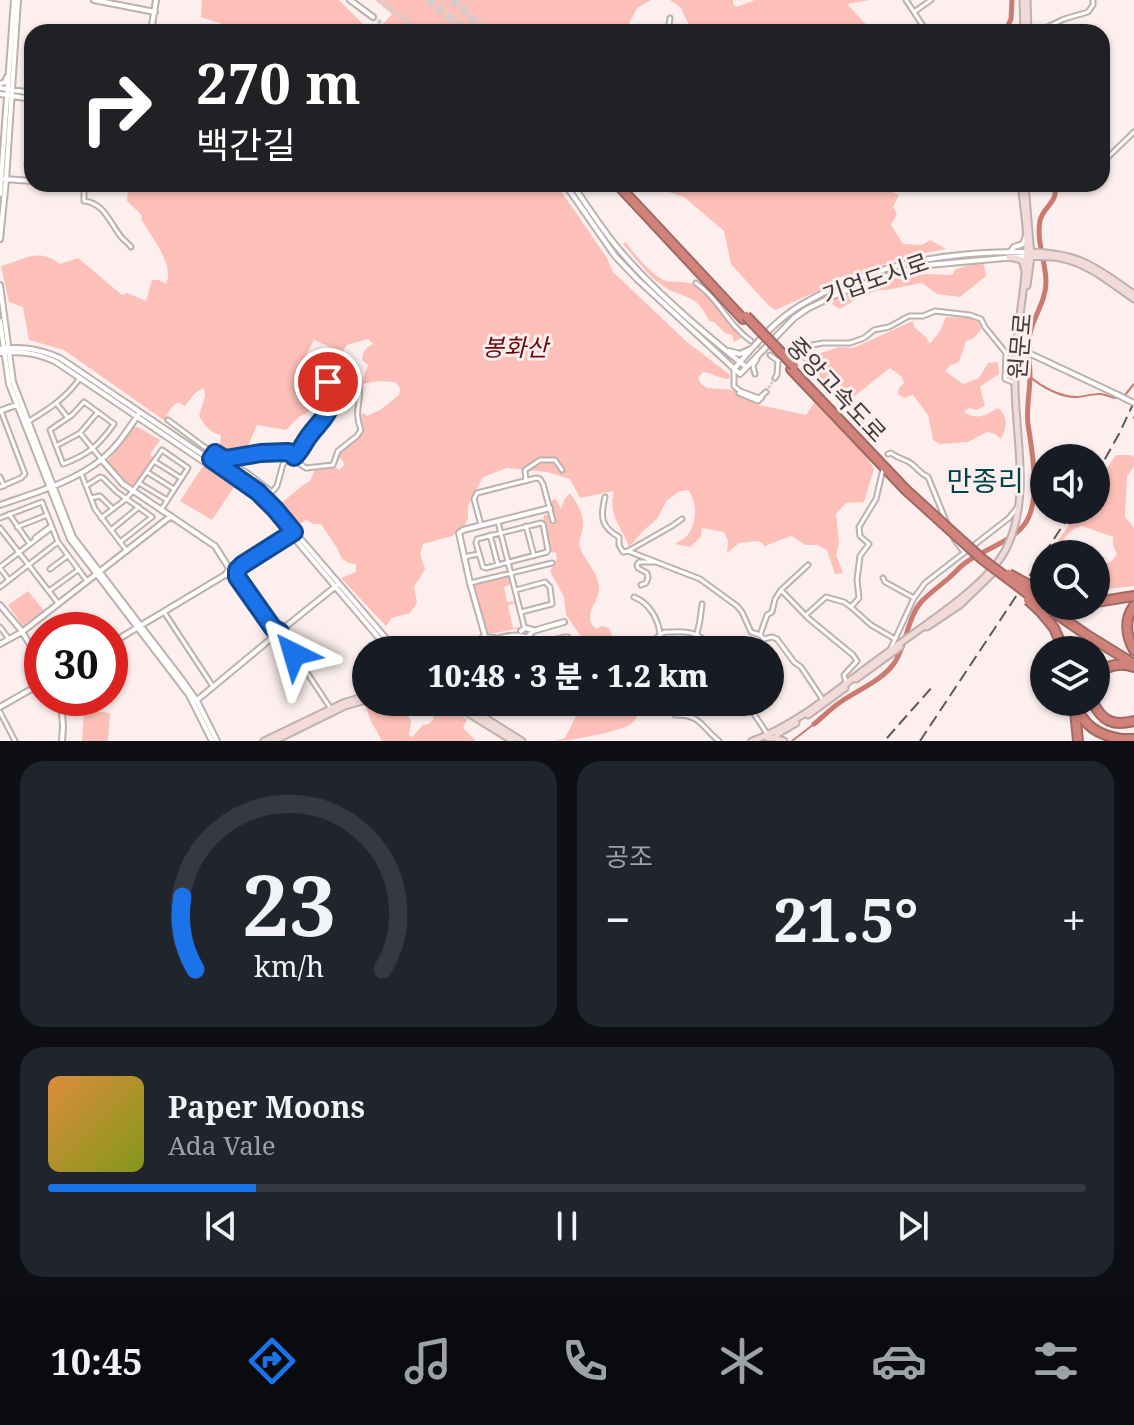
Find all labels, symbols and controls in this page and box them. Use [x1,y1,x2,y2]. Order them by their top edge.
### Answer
text: 270 m [196,44,361,120]
icon: right [64,56,168,160]
text: 백간길 [196,120,295,169]
street label: 기업도시로 [817,244,933,312]
street label: 원문로 [1000,312,1038,380]
street label: 중앙고속도로 [780,329,894,449]
park label: 봉화산 [482,330,551,363]
pin [294,348,362,416]
icon: arrive [306,360,350,404]
map controls [1030,444,1110,716]
button: sound [1030,444,1110,524]
district label: 만종리 [946,461,1024,499]
button: search [1030,540,1110,620]
speed limit sign: 30 [24,612,128,716]
position arrow [252,612,336,696]
button: layers [1030,636,1110,716]
text: 10:48 · 3 분 · 1.2 km [428,655,708,696]
text: 공조 [605,838,653,874]
text: 23 [241,847,336,960]
text: 21.5° [774,878,918,960]
text: − [605,889,630,949]
text: + [1061,889,1086,949]
text: km/h [253,946,324,985]
text: Paper Moons [168,1086,365,1127]
text: Ada Vale [168,1127,276,1163]
icon: previous [199,1204,243,1248]
icon: pause [545,1204,589,1248]
icon: next [891,1204,935,1248]
icon: directions [244,1333,300,1389]
icon: music [400,1333,456,1389]
icon: phone [557,1333,613,1389]
icon: climate [714,1333,770,1389]
icon: car [871,1333,927,1389]
icon: filters [1028,1333,1084,1389]
text: 10:45 [50,1337,143,1386]

